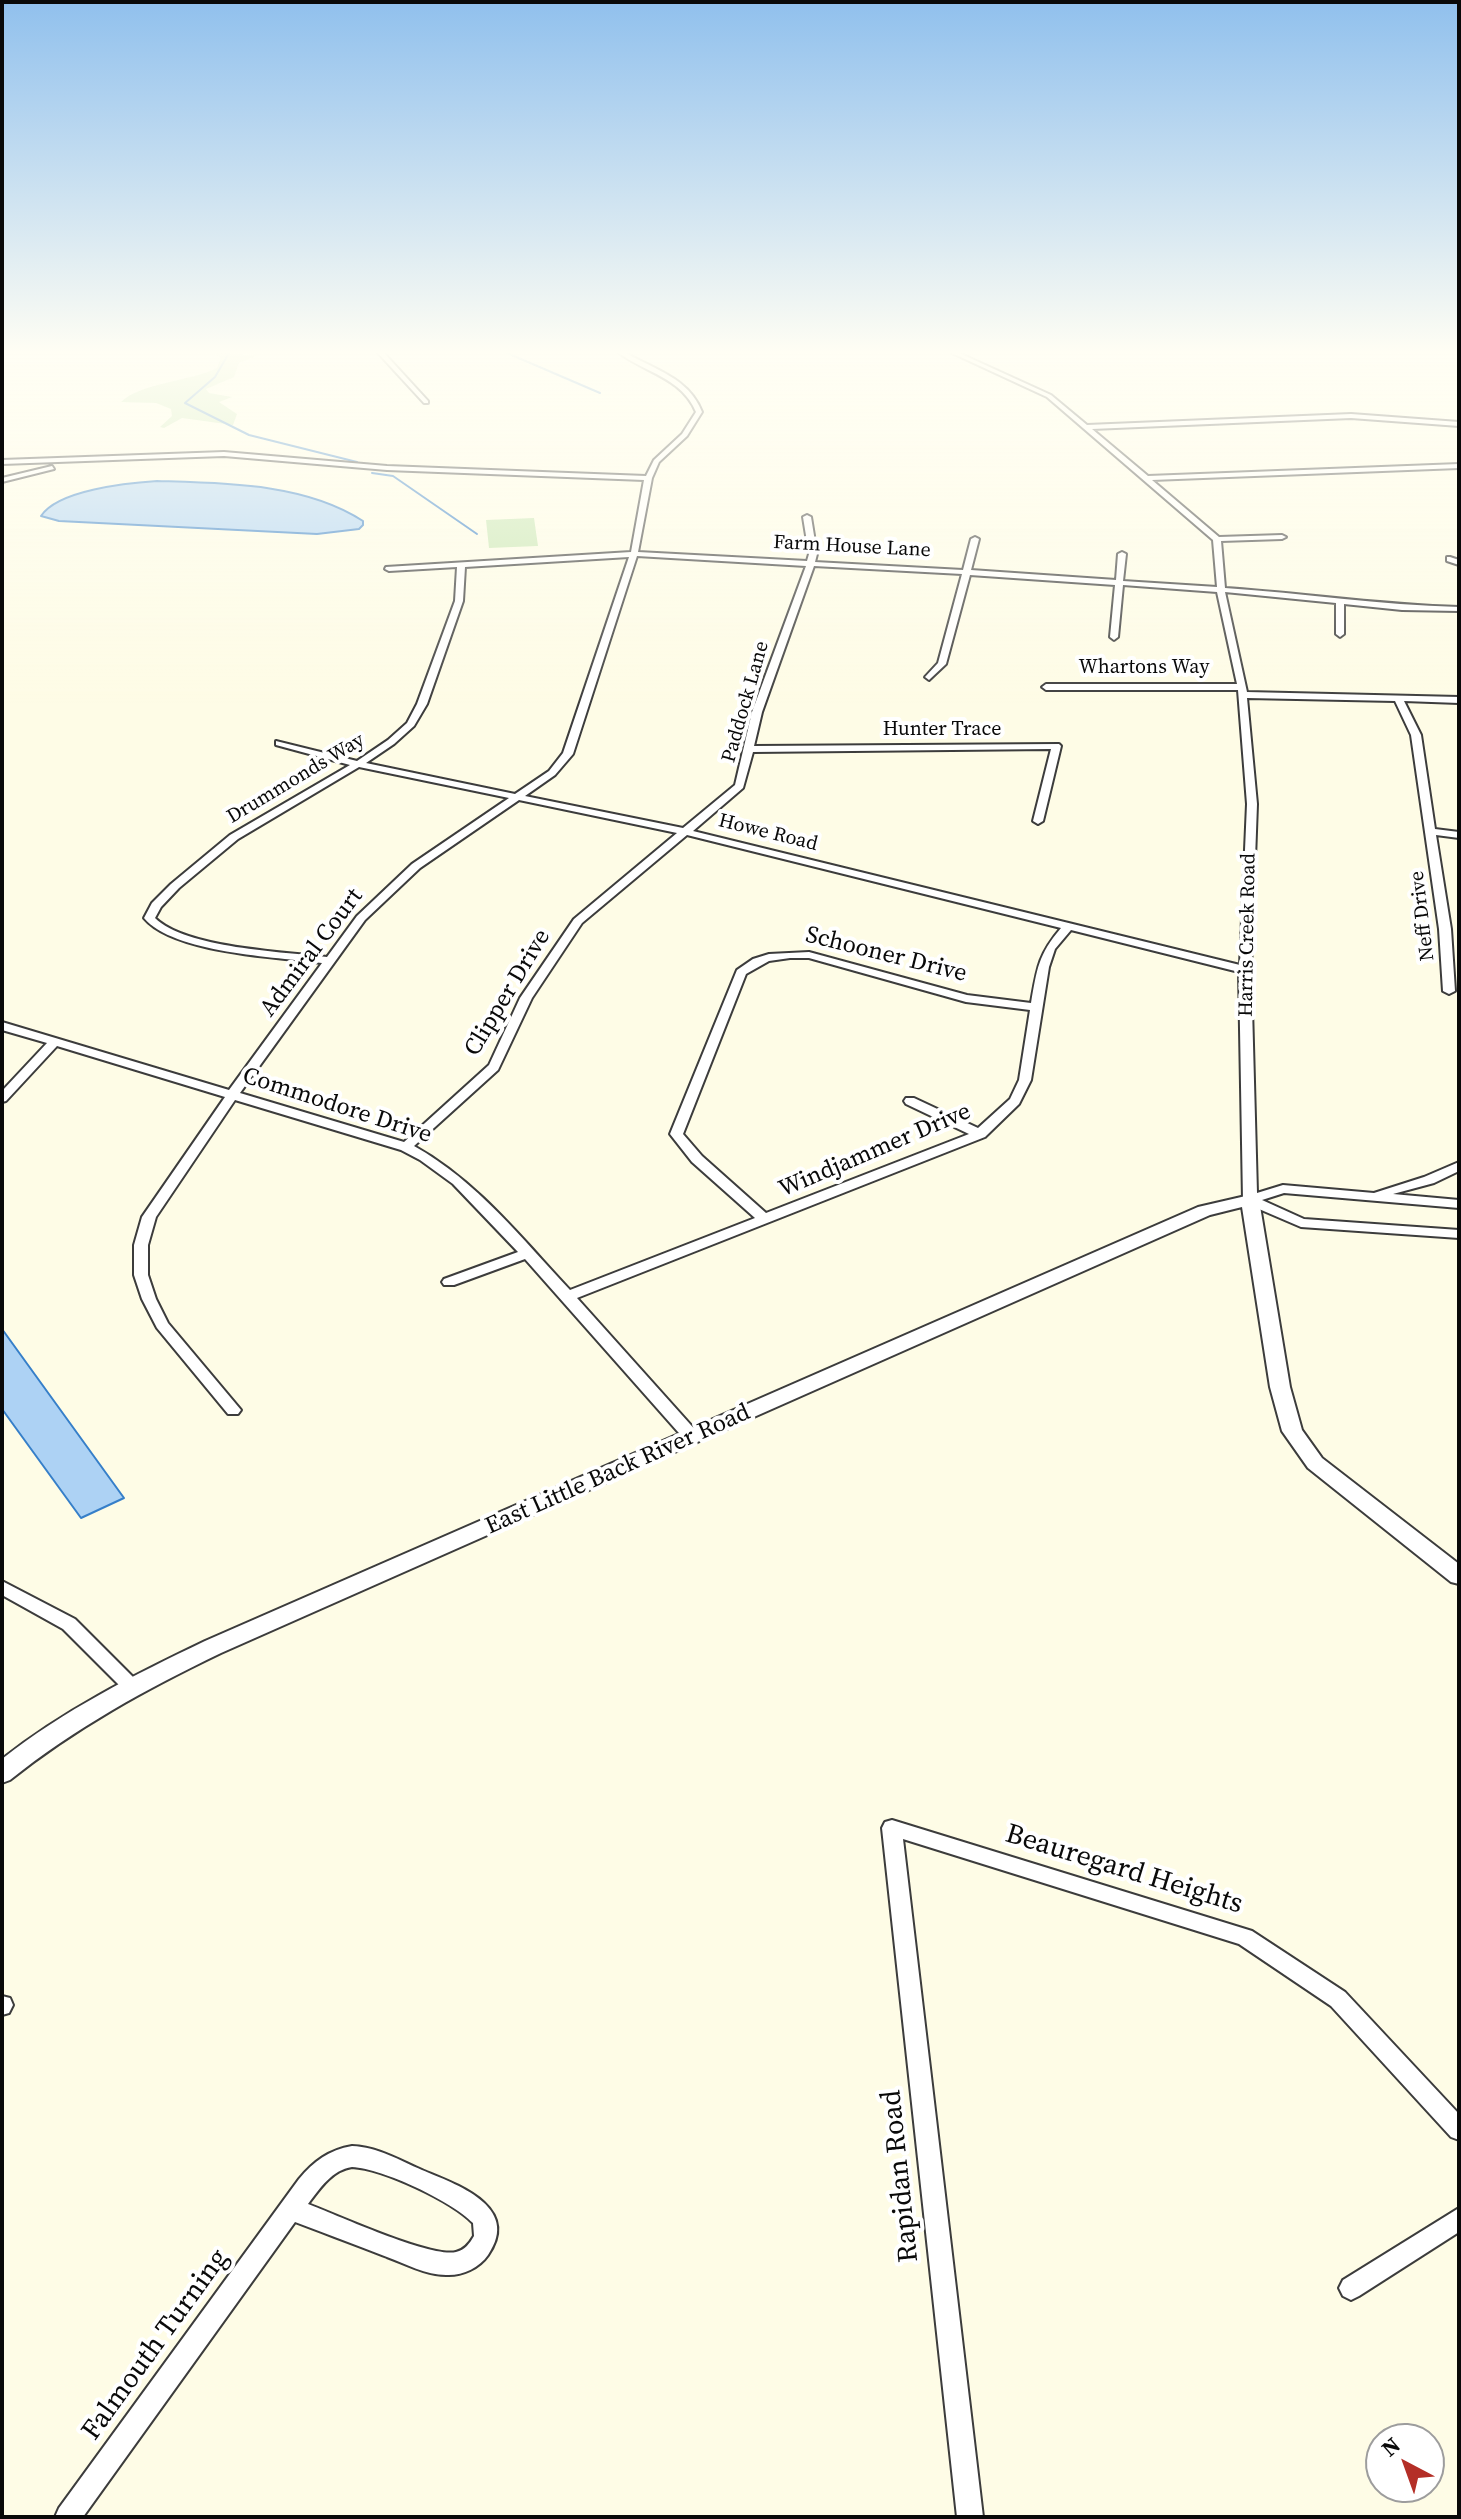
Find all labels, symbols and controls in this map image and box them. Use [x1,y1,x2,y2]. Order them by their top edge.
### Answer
street label: Farm House Lane [773,531,931,563]
street label: Paddock Lane [717,639,775,765]
street label: Whartons Way [1078,656,1210,680]
street label: Hunter Trace [883,718,1001,742]
street label: Drummonds Way [223,728,369,830]
street label: Howe Road [716,809,820,857]
street label: Harris Creek Road [1235,853,1261,1017]
street label: Neff Drive [1406,870,1440,962]
street label: Admiral Court [254,883,370,1023]
street label: Schooner Drive [803,921,969,989]
street label: Clipper Drive [459,924,557,1062]
street label: Commodore Drive [239,1062,435,1150]
street label: Windjammer Drive [775,1098,975,1204]
street label: East Little Back River Road [481,1399,755,1541]
street label: Beauregard Heights [1001,1818,1247,1922]
street label: Rapidan Road [875,2088,927,2264]
street label: Falmouth Turning [75,2243,237,2447]
north arrow [1365,2423,1445,2503]
text: N [1375,2430,1406,2463]

